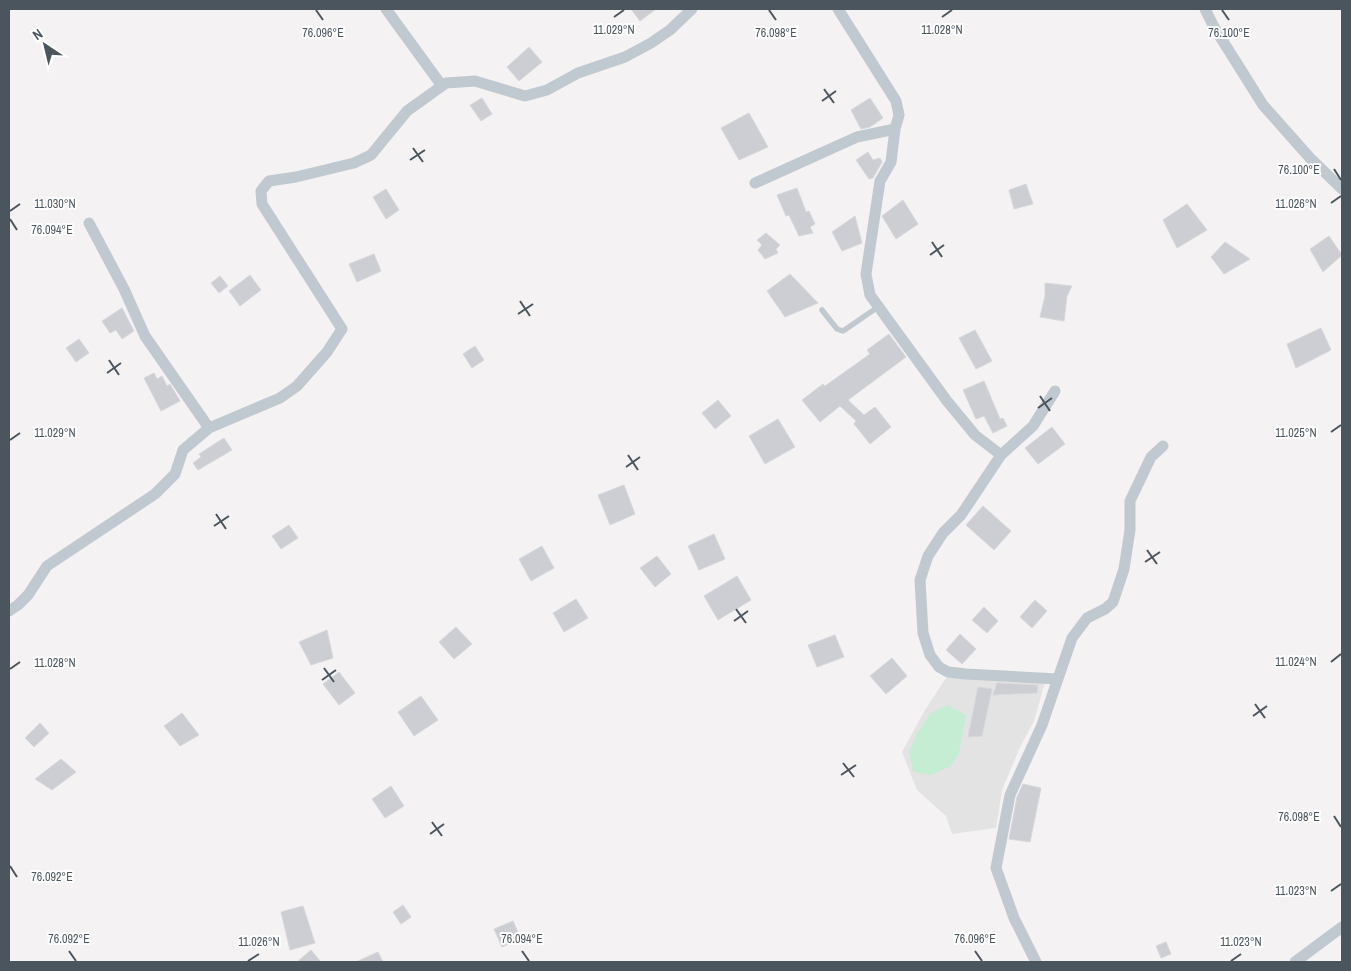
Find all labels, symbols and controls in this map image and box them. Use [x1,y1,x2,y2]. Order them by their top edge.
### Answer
north arrow [20,20,70,70]
text: 11.029°N [593,22,635,38]
text: 11.028°N [921,22,963,38]
text: N [29,25,46,44]
text: 76.096°E [302,25,344,41]
text: 76.098°E [755,25,797,41]
text: 76.100°E [1208,25,1250,41]
text: 76.100°E [1278,162,1320,178]
text: 11.030°N [34,196,76,212]
text: 11.026°N [1275,196,1317,212]
text: 76.094°E [31,222,73,238]
text: 11.029°N [34,425,76,441]
text: 11.025°N [1275,425,1317,441]
text: 11.024°N [1275,654,1317,670]
text: 11.028°N [34,655,76,671]
text: 76.098°E [1278,809,1320,825]
text: 76.092°E [31,869,73,885]
text: 11.023°N [1275,883,1317,899]
text: 76.092°E [48,931,90,947]
text: 76.094°E [501,931,543,947]
text: 76.096°E [954,931,996,947]
text: 11.026°N [238,934,280,950]
text: 11.023°N [1220,934,1262,950]

